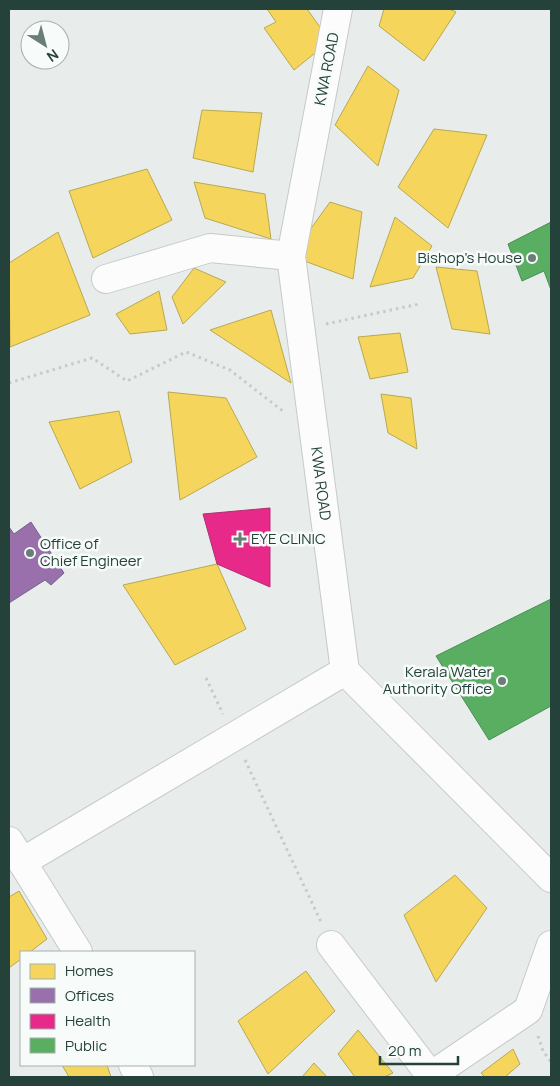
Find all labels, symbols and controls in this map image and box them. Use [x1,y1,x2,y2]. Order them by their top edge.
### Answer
north arrow [20,20,70,70]
street label: KWA ROAD [309,31,344,107]
text: N [43,45,63,67]
place label: Bishop's House [417,247,522,268]
marker: Bishop's House [526,252,538,264]
street label: KWA ROAD [306,446,336,522]
place label: EYE CLINIC [251,528,326,549]
marker: EYE CLINIC [233,532,247,546]
place label: Office of Chief Engineer [40,533,142,571]
marker: Office of Chief Engineer [24,547,36,559]
place label: Kerala Water Authority Office [383,661,493,699]
marker: Kerala Water Authority Office [496,675,508,687]
legend [20,951,195,1066]
text: Homes [65,960,114,981]
text: Offices [65,985,114,1006]
text: Health [65,1010,111,1031]
scale bar [380,1034,458,1066]
text: Public [65,1035,107,1056]
text: 20 m [388,1040,421,1061]

